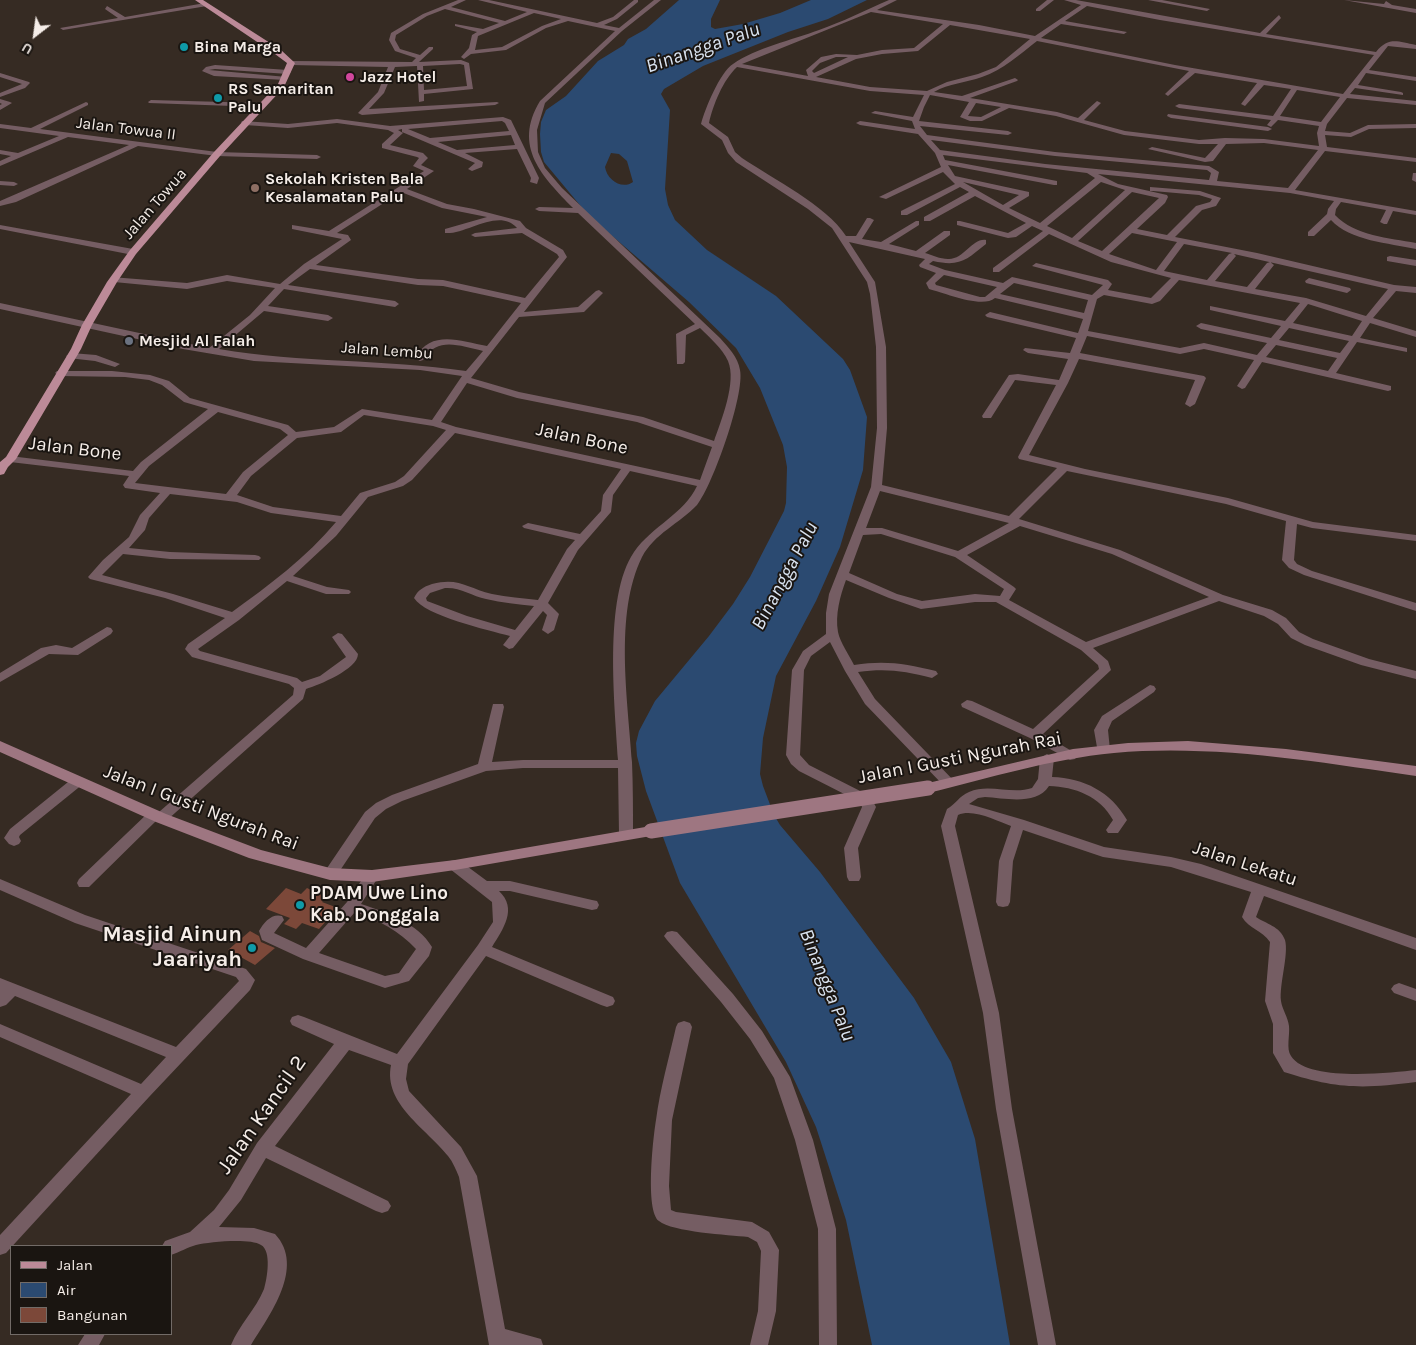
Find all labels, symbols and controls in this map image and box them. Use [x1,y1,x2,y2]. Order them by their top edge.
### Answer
north arrow [10,10,60,60]
water label: Binangga Palu [643,17,763,79]
place label: Bina Marga [194,37,281,57]
text: U [19,39,36,58]
marker: Bina Marga [178,41,190,53]
place label: Jazz Hotel [360,67,436,87]
marker: Jazz Hotel [344,71,356,83]
place label: RS Samaritan Palu [228,79,334,117]
marker: RS Samaritan Palu [212,92,224,104]
street label: Jalan Towua II [75,113,177,145]
street label: Jalan Towua [119,165,191,243]
place label: Sekolah Kristen Bala Kesalamatan Palu [265,169,424,207]
marker: Sekolah Kristen Bala Kesalamatan Palu [249,182,261,194]
place label: Mesjid Al Falah [139,331,255,351]
marker: Mesjid Al Falah [123,335,135,347]
street label: Jalan Lembu [341,338,433,364]
street label: Jalan Bone [534,418,630,460]
street label: Jalan Bone [27,432,123,466]
water label: Binangga Palu [746,518,824,634]
street label: Jalan I Gusti Ngurah Rai [856,727,1064,789]
street label: Jalan I Gusti Ngurah Rai [100,760,302,856]
street label: Jalan Lekatu [1190,836,1300,892]
place label: PDAM Uwe Lino Kab. Donggala [310,883,448,927]
marker: PDAM Uwe Lino Kab. Donggala [294,899,306,911]
place label: Masjid Ainun Jaariyah [102,922,242,974]
water label: Binangga Palu [794,925,860,1045]
marker: Masjid Ainun Jaariyah [246,942,258,954]
street label: Jalan Kancil 2 [211,1051,313,1179]
legend [10,1245,172,1335]
text: Jalan [57,1256,93,1274]
text: Air [57,1281,76,1299]
text: Bangunan [57,1306,128,1324]

